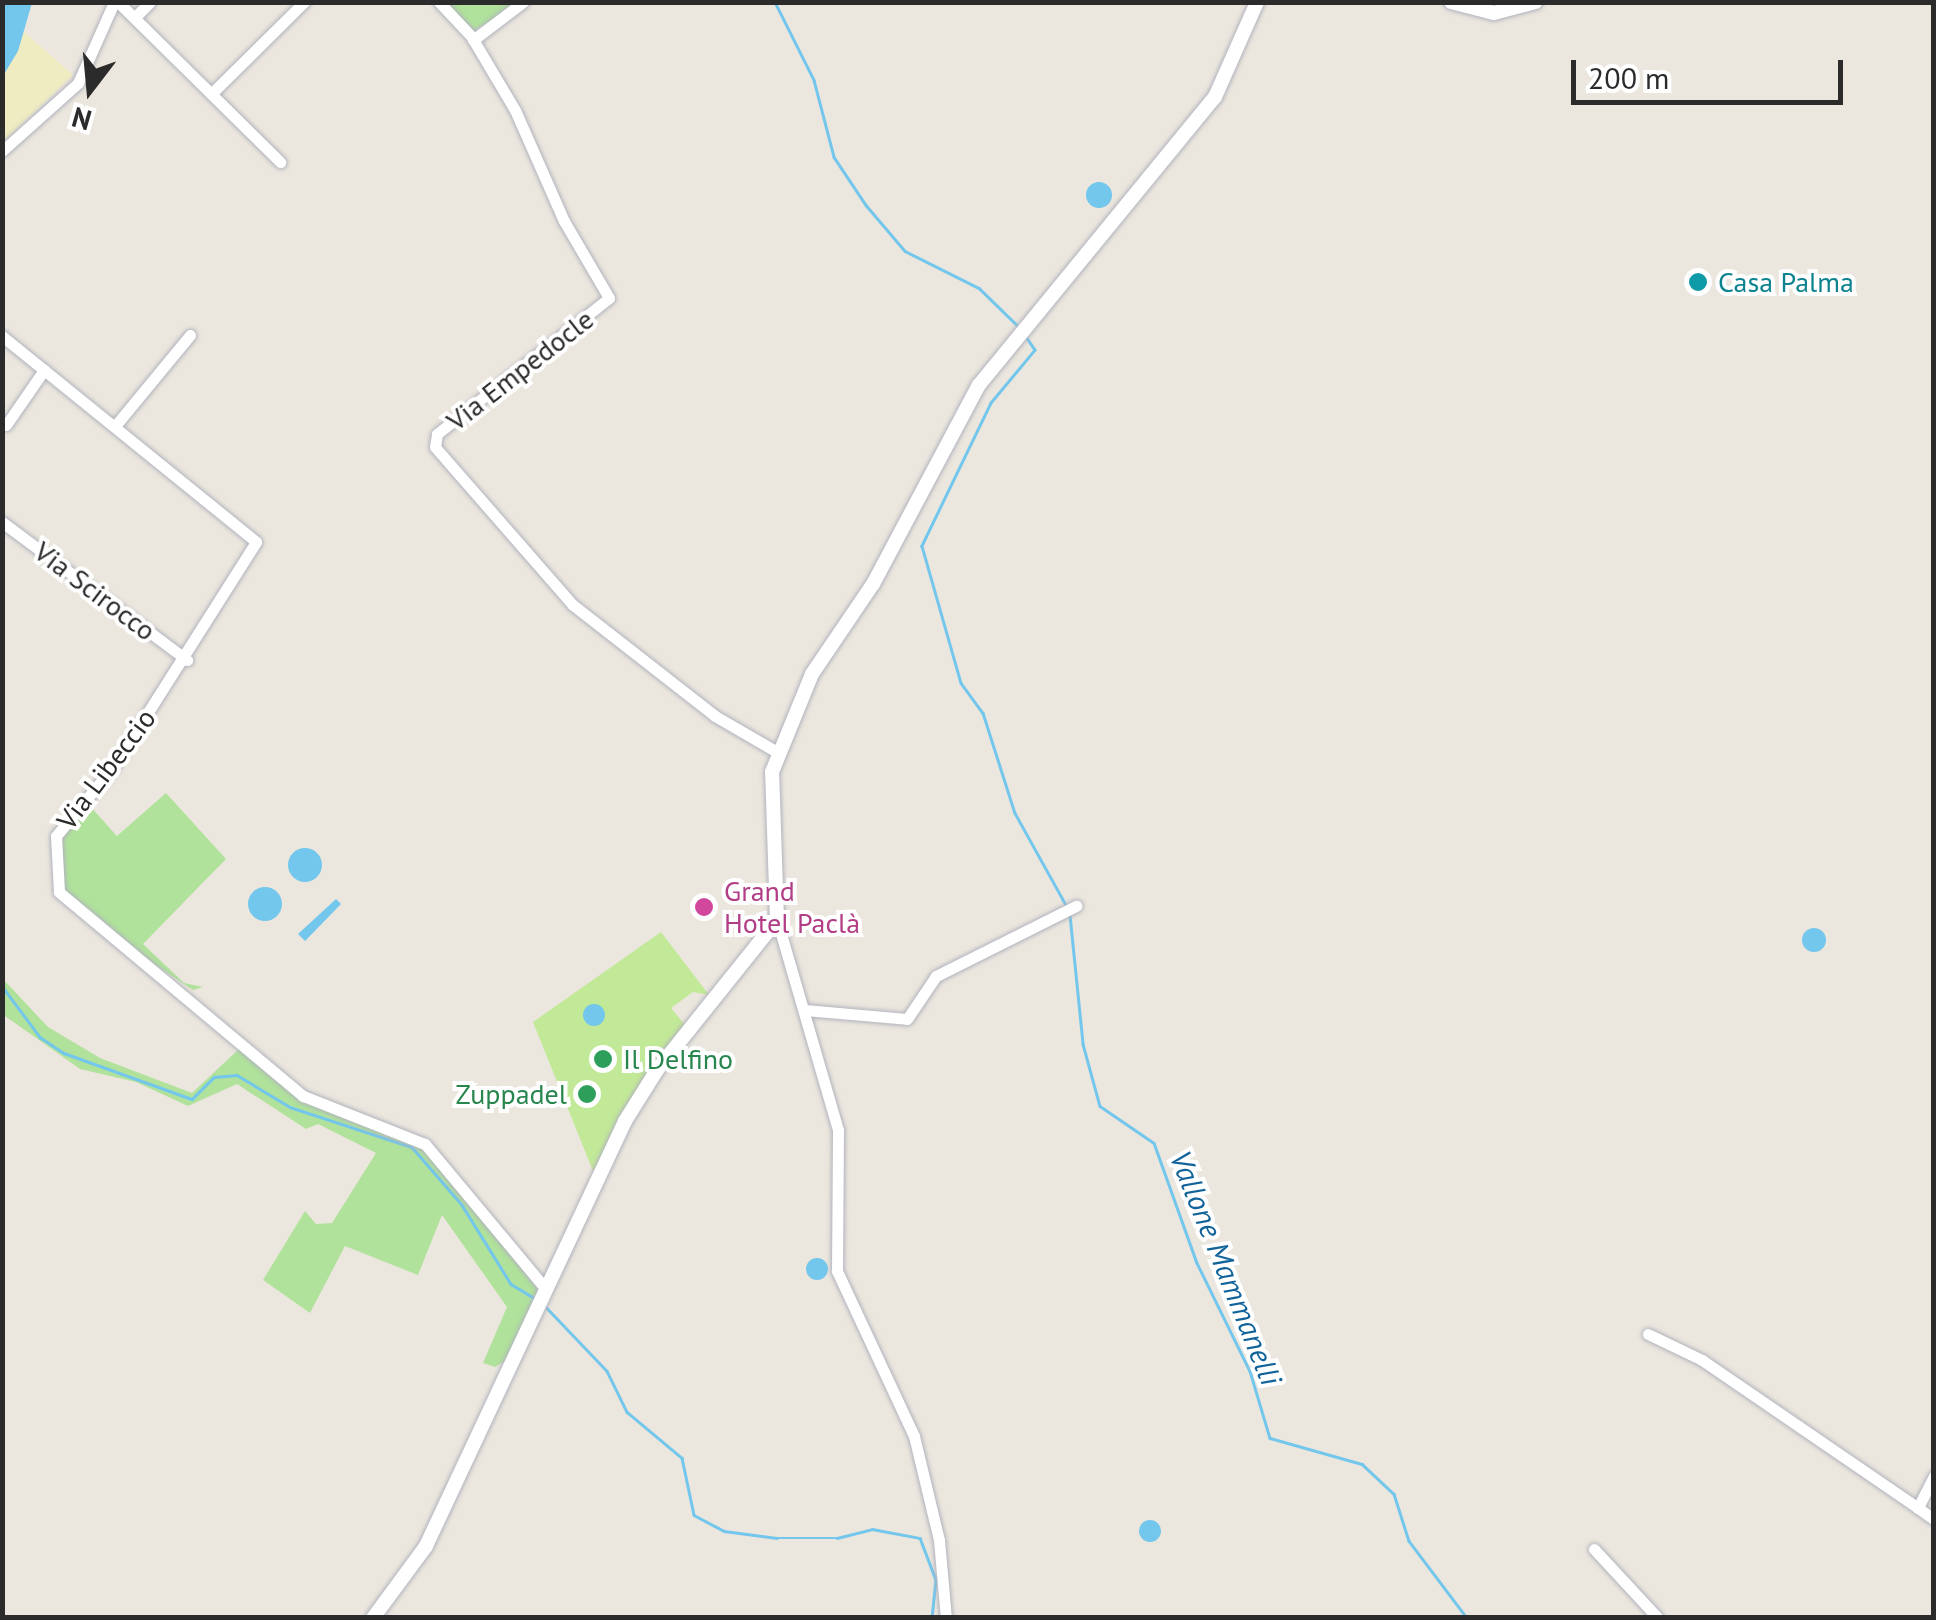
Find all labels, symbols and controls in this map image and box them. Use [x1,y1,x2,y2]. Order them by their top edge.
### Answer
north arrow [40,40,140,140]
scale bar [1576,40,1848,102]
text: 200 m [1588,58,1669,97]
text: N [68,99,96,140]
place label: Casa Palma [1718,265,1854,299]
marker: Casa Palma [1687,271,1709,293]
street label: Via Empedocle [440,302,600,438]
street label: Via Scirocco [28,534,162,648]
street label: Via Libeccio [50,702,162,836]
place label: Grand Hotel Paclà [724,874,860,940]
marker: Grand Hotel Paclà [693,896,715,918]
place label: Il Delfino [623,1042,733,1076]
marker: Il Delfino [592,1048,614,1070]
place label: Zuppadel [456,1077,567,1111]
marker: Zuppadel [576,1083,598,1105]
water label: Vallone Mammanelli [1163,1146,1289,1390]

